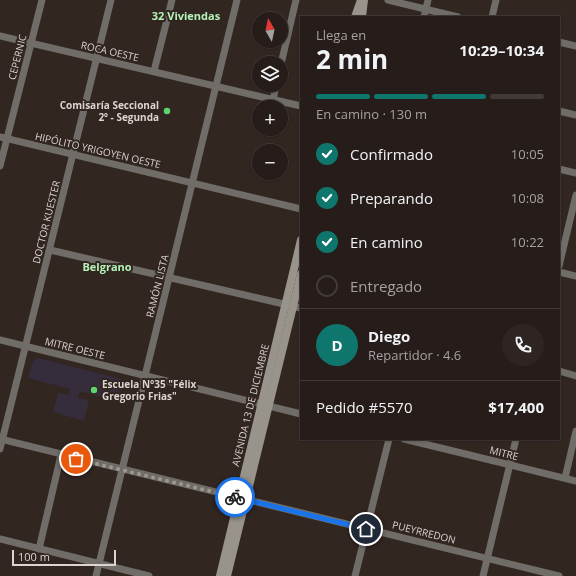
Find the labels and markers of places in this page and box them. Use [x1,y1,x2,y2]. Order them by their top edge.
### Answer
place label: Comisaría Seccional 2º - Segunda [60,98,159,124]
marker: Comisaría Seccional 2º - Segunda [162,106,172,116]
place label: Escuela N°35 "Félix Gregorio Frias" [102,377,197,403]
marker: Escuela N°35 "Félix Gregorio Frias" [89,385,99,395]
pin [59,442,93,476]
pin [349,512,383,546]

